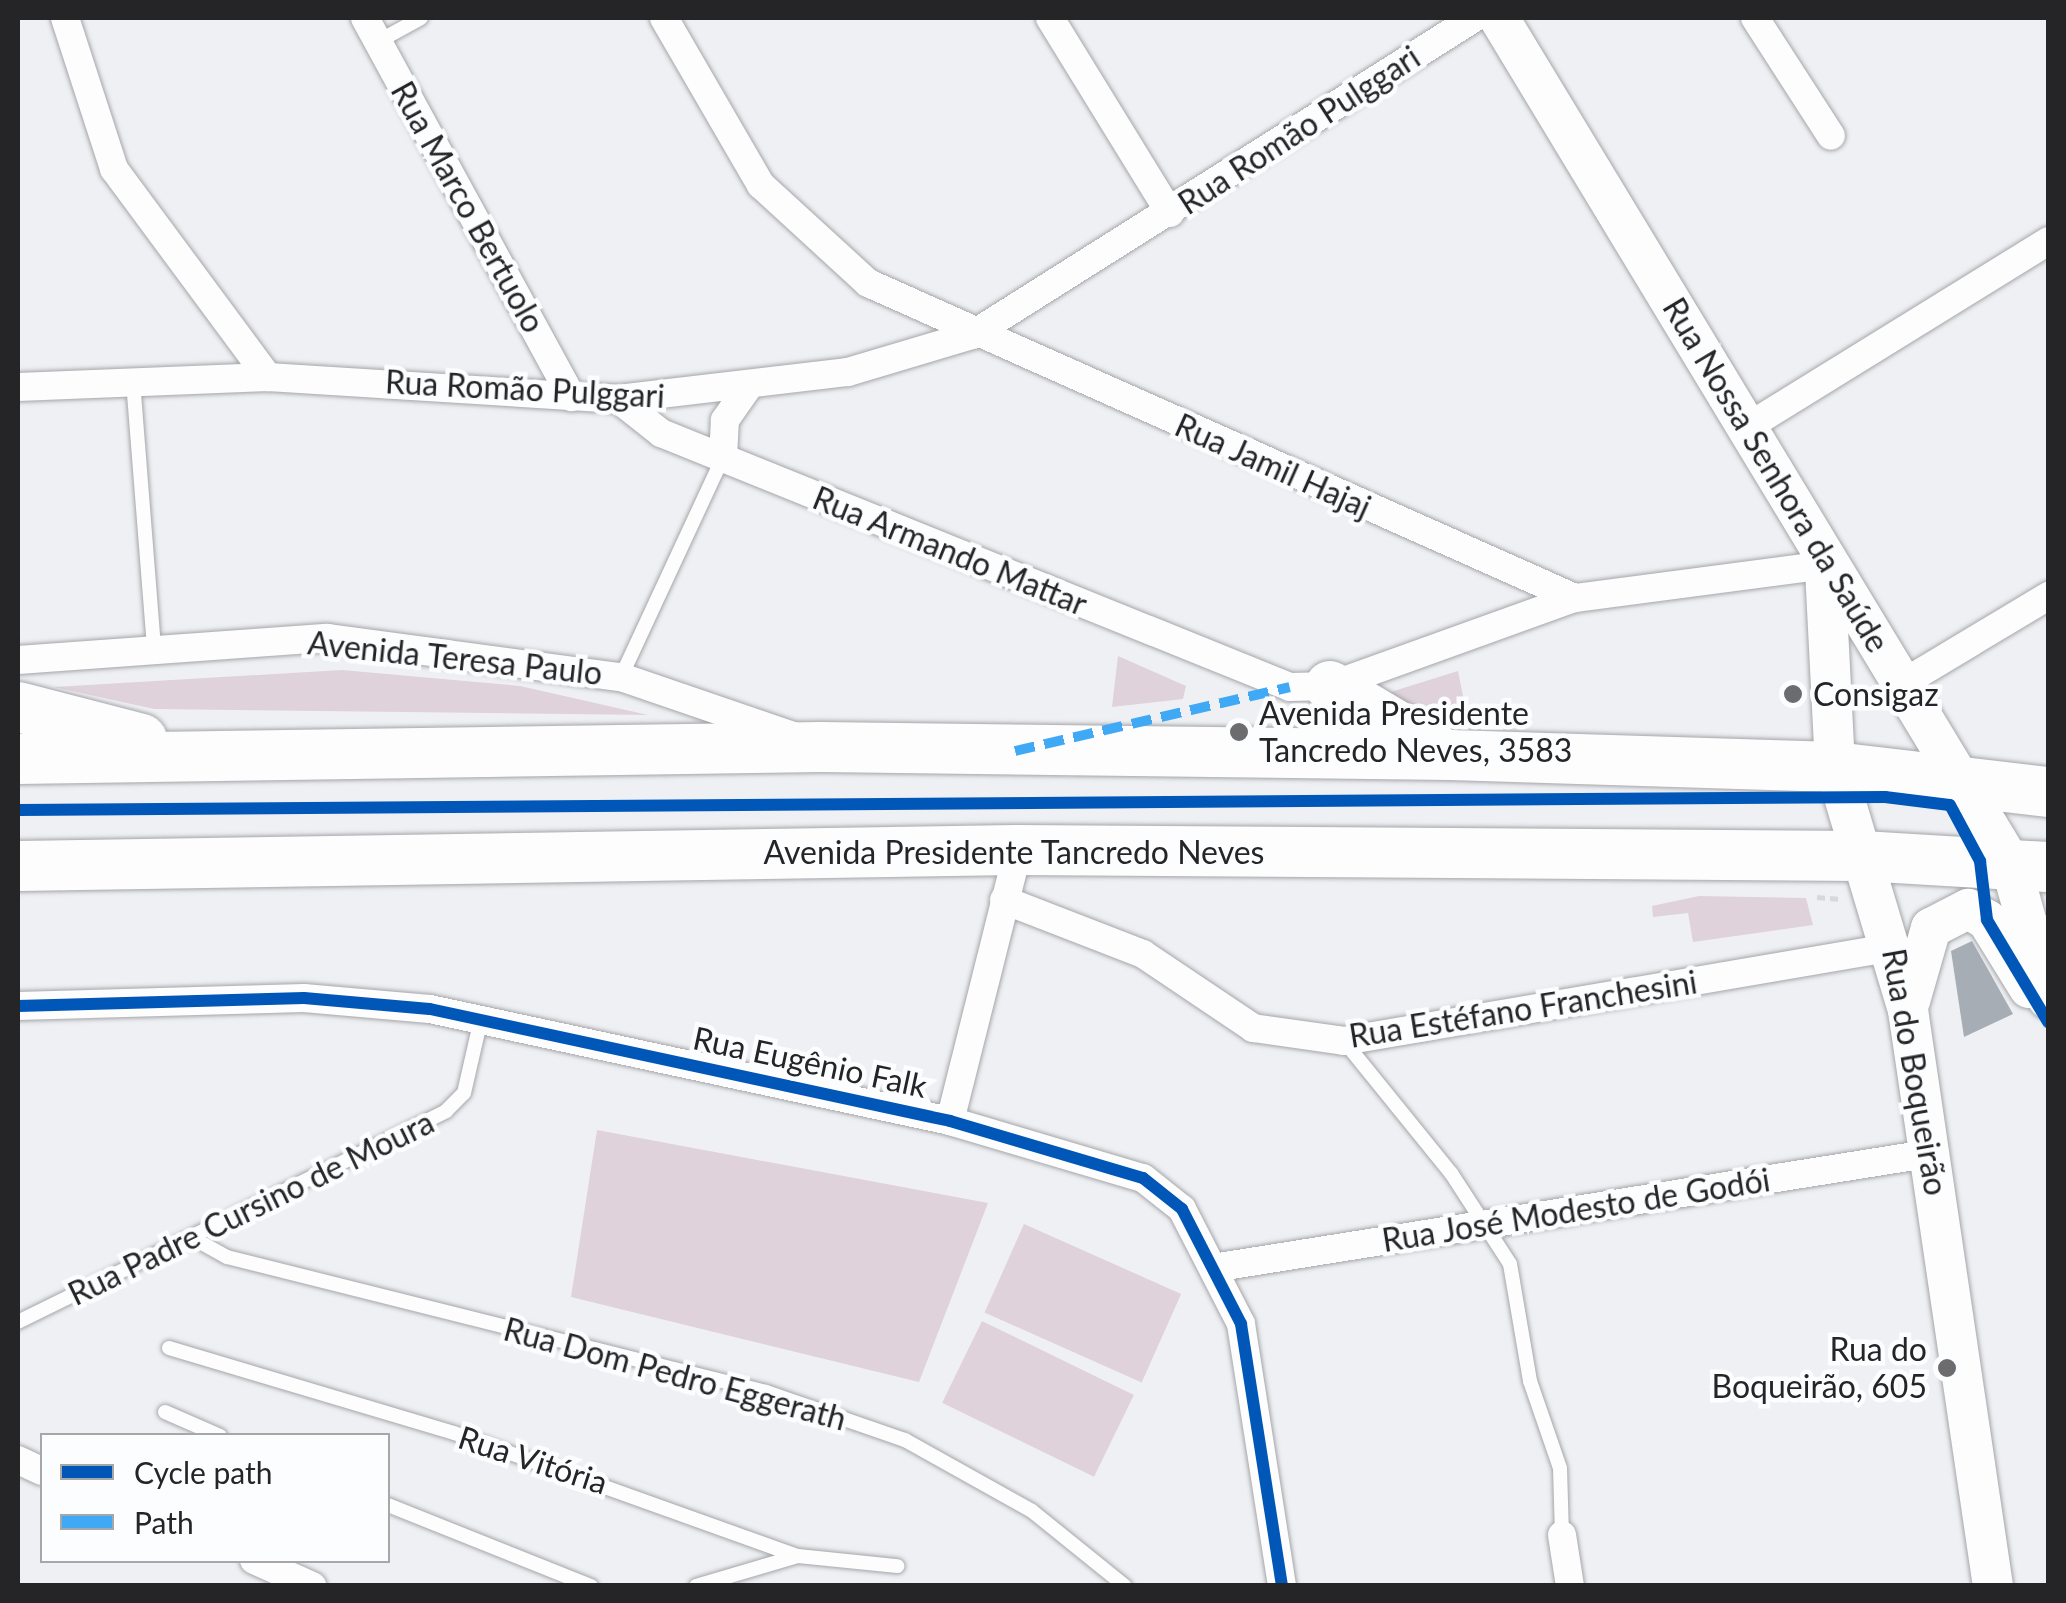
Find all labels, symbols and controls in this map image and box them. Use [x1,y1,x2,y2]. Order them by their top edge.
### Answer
street label: Rua Romão Pulggari [1171,38,1427,222]
street label: Rua Marco Bertuolo [383,75,553,339]
street label: Rua Nossa Senhora da Saúde [1655,291,1897,659]
street label: Rua Romão Pulggari [384,363,666,415]
street label: Rua Jamil Hajaj [1169,406,1377,526]
street label: Rua Armando Mattar [807,478,1093,624]
street label: Avenida Teresa Paulo [305,623,605,693]
place label: Consigaz [1813,675,1939,713]
marker: Consigaz [1782,683,1804,705]
place label: Avenida Presidente Tancredo Neves, 3583 [1259,695,1572,770]
marker: Avenida Presidente Tancredo Neves, 3583 [1228,721,1250,743]
street label: Avenida Presidente Tancredo Neves [763,833,1265,871]
street label: Rua do Boqueirão [1874,946,1956,1198]
street label: Rua Estéfano Franchesini [1346,963,1700,1055]
street label: Rua Eugênio Falk [690,1019,930,1105]
street label: Rua Padre Cursino de Moura [62,1103,440,1313]
street label: Rua José Modesto de Godói [1379,1160,1773,1260]
street label: Rua Dom Pedro Eggerath [500,1310,850,1438]
place label: Rua do Boqueirão, 605 [1711,1331,1927,1406]
marker: Rua do Boqueirão, 605 [1936,1357,1958,1379]
street label: Rua Vitória [453,1418,613,1502]
legend [40,1433,390,1563]
text: Cycle path [134,1454,273,1490]
text: Path [134,1504,194,1540]

